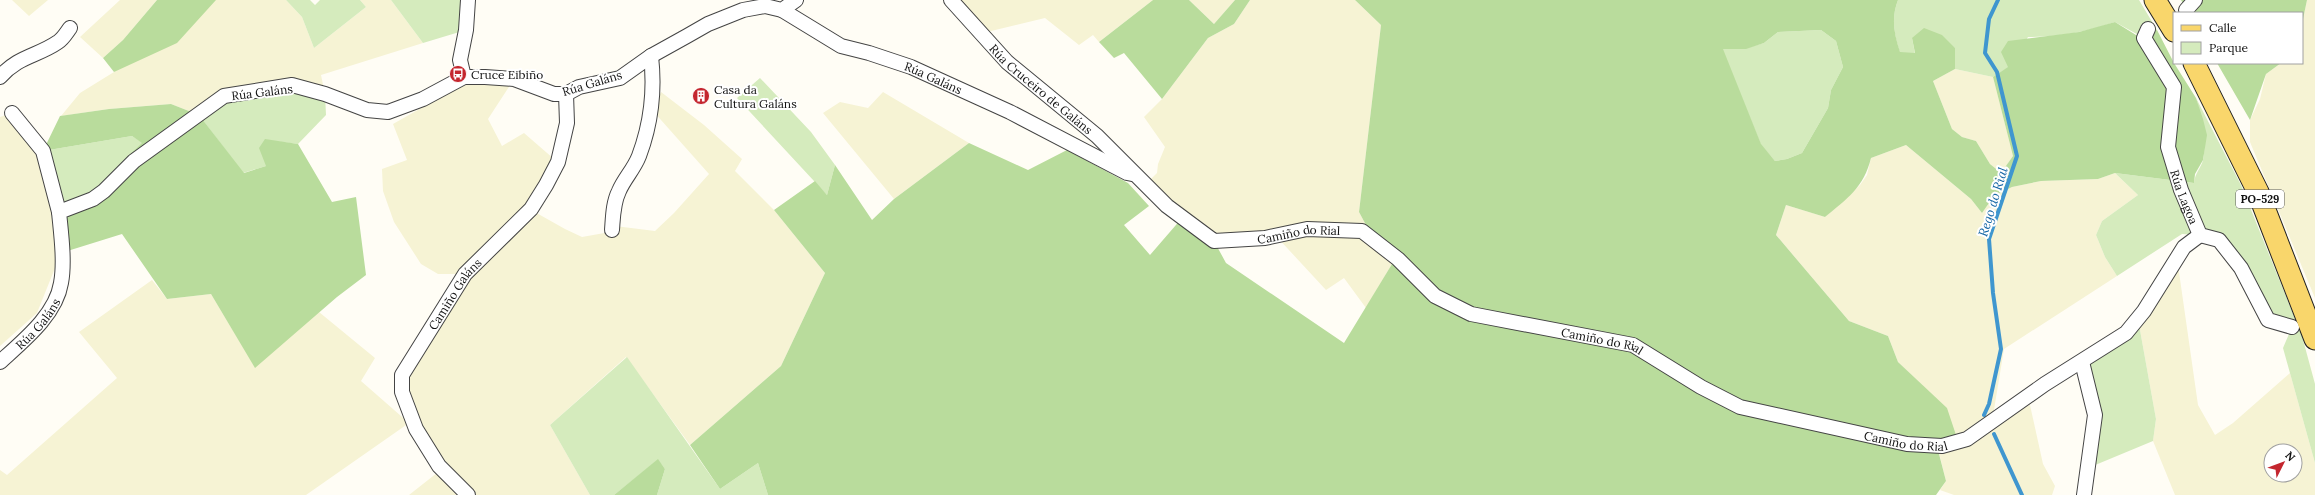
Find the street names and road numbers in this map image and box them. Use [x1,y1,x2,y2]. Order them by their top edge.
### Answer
street label: Rúa Cruceiro de Galáns [987,41,1096,137]
street label: Rúa Galáns [903,58,965,97]
street label: Rúa Galáns [560,67,624,99]
street label: Rúa Galáns [230,81,294,103]
street label: Rúa Lagoa [2168,168,2202,226]
road number: PO-529 [2236,190,2284,208]
street label: Camiño do Rial [1257,221,1341,246]
street label: Camiño Galáns [425,254,485,332]
street label: Rúa Galáns [12,295,63,352]
street label: Camiño do Rial [1560,324,1646,357]
street label: Camiño do Rial [1863,427,1949,454]

